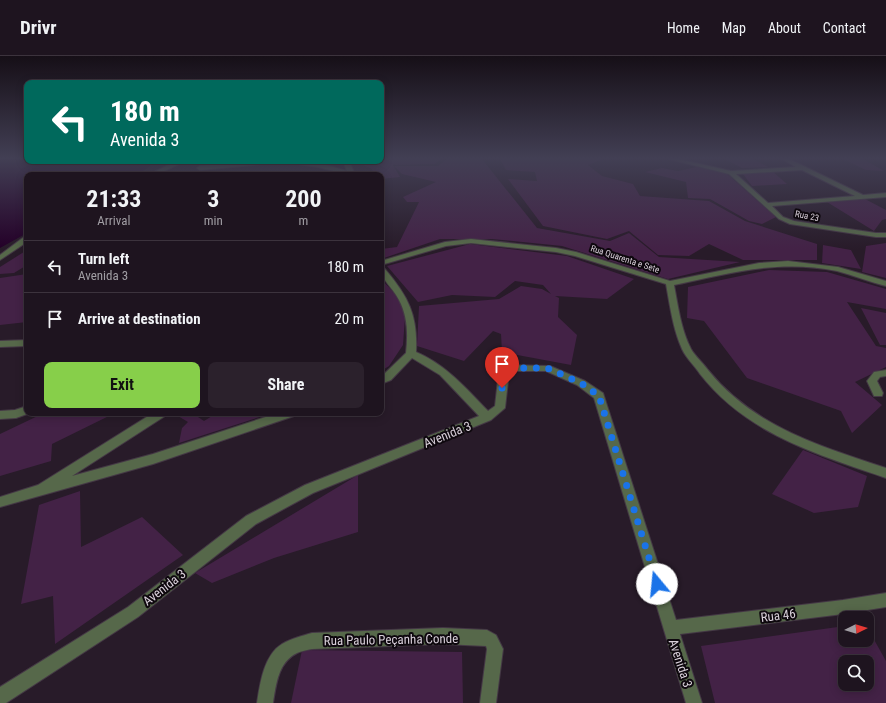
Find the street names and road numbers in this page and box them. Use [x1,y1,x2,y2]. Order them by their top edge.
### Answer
street label: Rua 23 [794,209,820,223]
street label: Rua Quarenta e Sete [589,243,661,275]
street label: Avenida 3 [421,418,473,451]
street label: Avenida 3 [140,566,189,609]
street label: Rua 46 [760,606,796,625]
street label: Rua Paulo Peçanha Conde [324,631,458,648]
street label: Avenida 3 [666,637,695,689]

